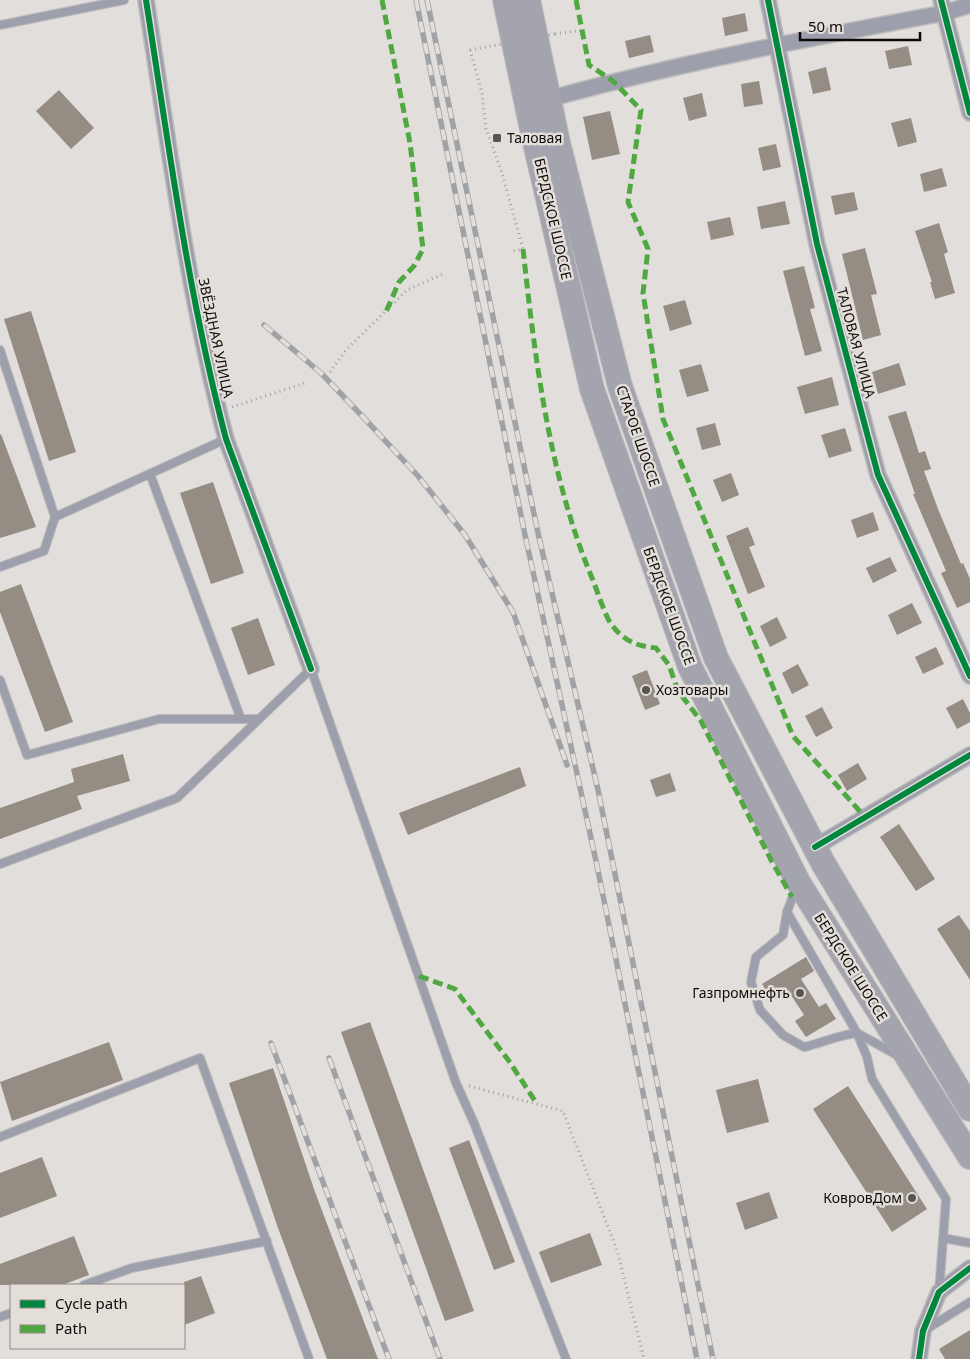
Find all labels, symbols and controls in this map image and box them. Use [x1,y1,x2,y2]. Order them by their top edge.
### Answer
scale bar [800,10,920,42]
text: 50 m [808,16,843,36]
place label: Таловая [507,128,562,147]
marker: Таловая [491,132,503,144]
street label: БЕРДСКОЕ ШОССЕ [530,156,577,282]
street label: ЗВЁЗДНАЯ УЛИЦА [194,276,238,400]
street label: ТАЛОВАЯ УЛИЦА [833,285,880,400]
street label: СТАРОЕ ШОССЕ [612,383,665,489]
street label: БЕРДСКОЕ ШОССЕ [639,544,700,667]
place label: Хозтовары [656,680,728,699]
marker: Хозтовары [640,684,652,696]
street label: БЕРДСКОЕ ШОССЕ [810,909,892,1024]
place label: Газпромнефть [692,983,790,1002]
marker: Газпромнефть [794,987,806,999]
place label: КовровДом [823,1188,902,1207]
marker: КовровДом [906,1192,918,1204]
legend [10,1284,185,1349]
text: Cycle path [55,1293,128,1313]
text: Path [55,1318,87,1338]

